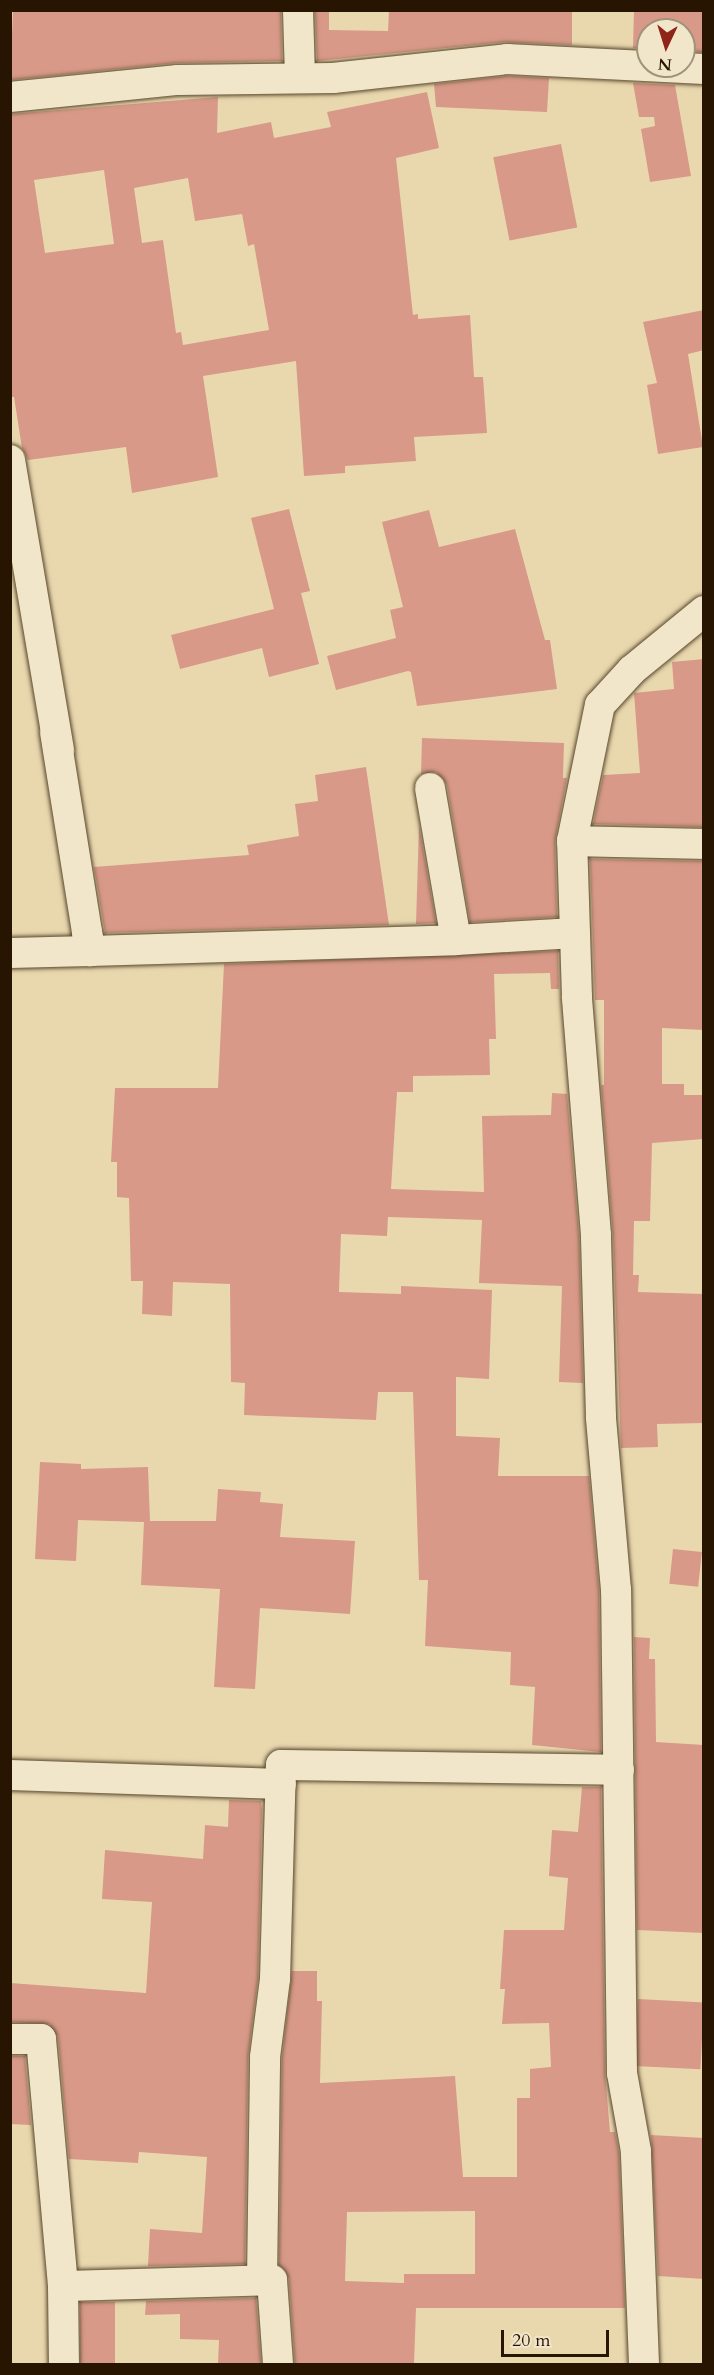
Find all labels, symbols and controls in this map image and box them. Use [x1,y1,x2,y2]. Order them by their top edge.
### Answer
north arrow [636,18,696,78]
text: N [657,53,673,75]
scale bar [504,2318,612,2356]
text: 20 m [512,2328,551,2353]

